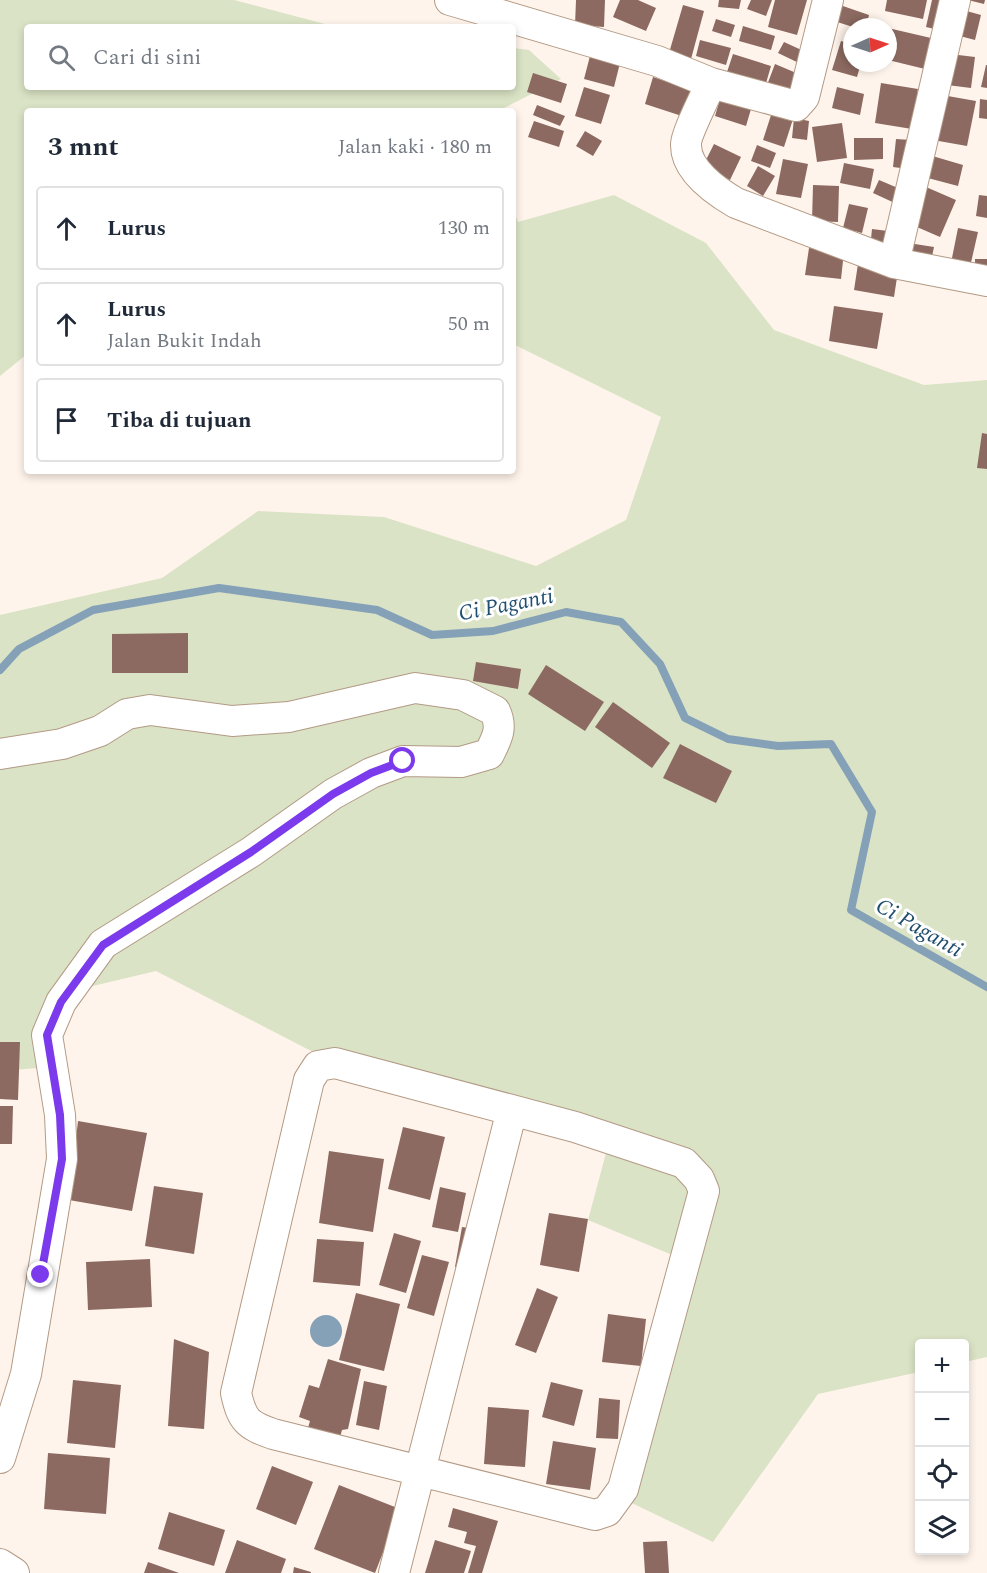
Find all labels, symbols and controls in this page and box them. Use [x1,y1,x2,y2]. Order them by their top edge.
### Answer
north arrow [843,18,897,72]
search box [24,24,516,90]
icon: search [45,41,78,74]
text: Cari di sini [93,41,202,74]
text: 3 mnt [48,127,119,167]
text: Jalan kaki · 180 m [338,132,492,162]
icon: ahead [50,212,83,245]
text: Lurus [107,212,166,245]
text: 130 m [438,213,490,243]
text: Lurus [107,293,166,326]
icon: ahead [50,308,83,341]
text: 50 m [448,309,490,339]
text: Jalan Bukit Indah [107,326,262,356]
icon: arrive [50,404,83,437]
text: Tiba di tujuan [107,404,252,437]
water label: Ci Paganti [456,580,556,630]
route start [389,747,415,773]
water label: Ci Paganti [869,890,969,966]
route end [27,1261,53,1287]
map controls [915,1339,969,1555]
button: + [915,1339,969,1393]
button: − [915,1393,969,1447]
button: locate [915,1447,969,1501]
button: layers [915,1501,969,1555]

